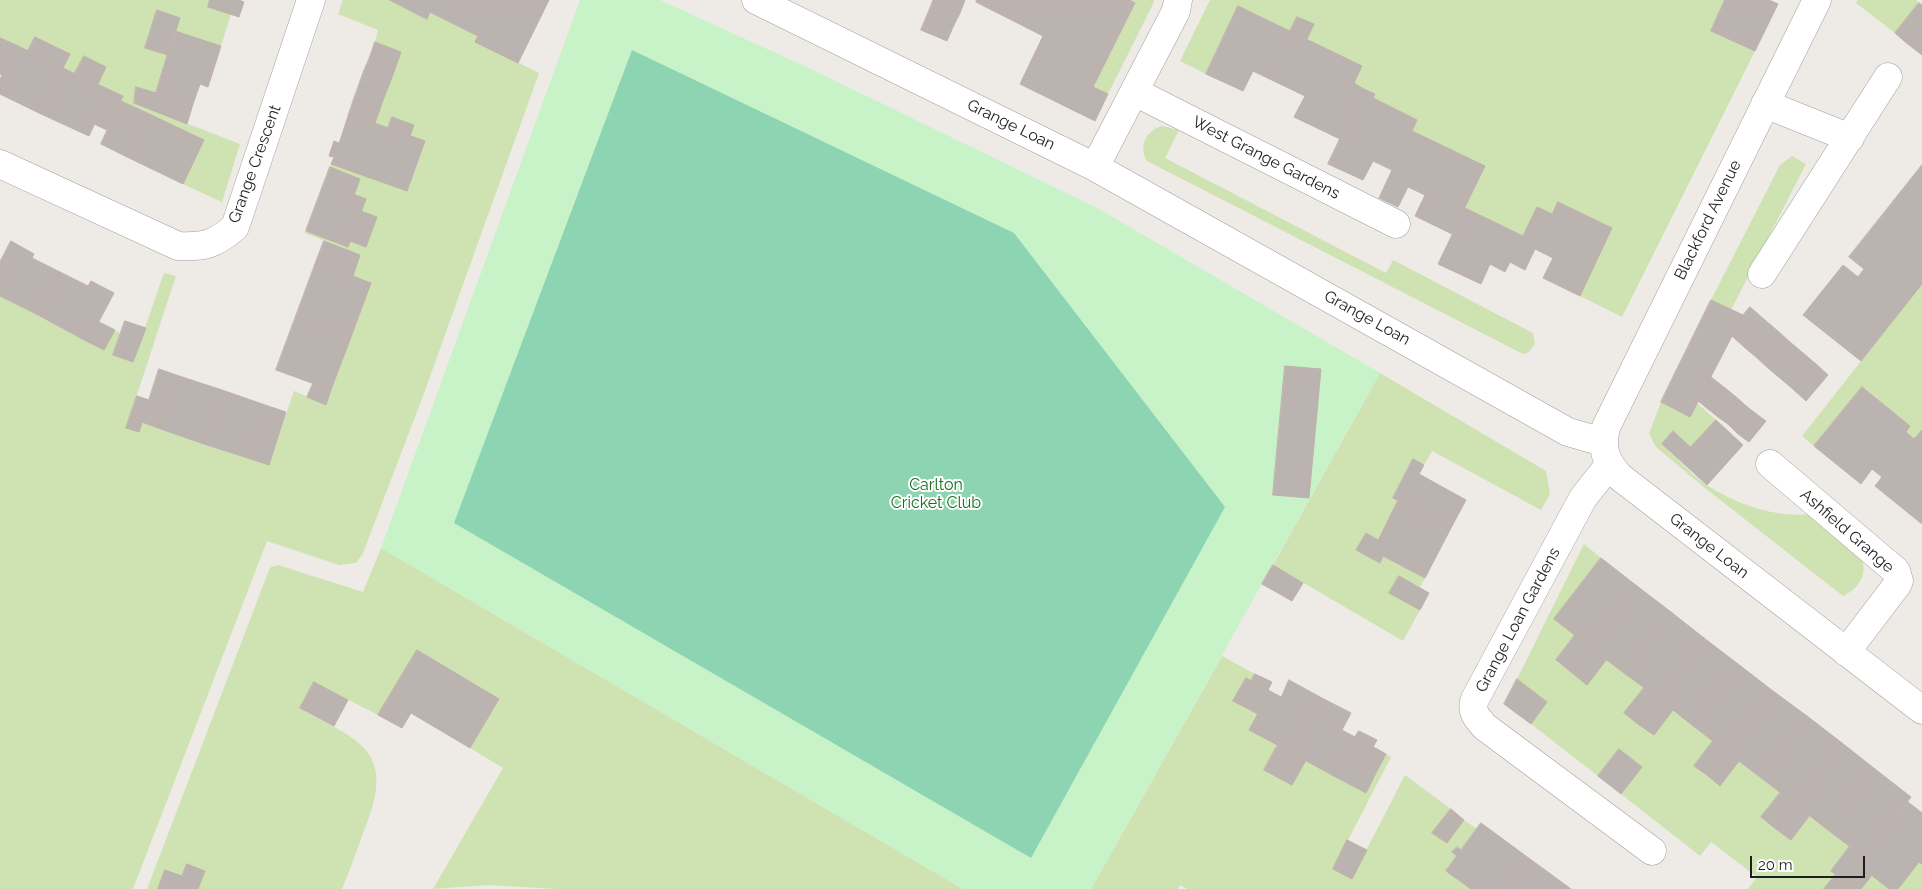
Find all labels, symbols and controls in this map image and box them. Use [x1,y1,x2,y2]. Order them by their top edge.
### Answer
street label: Grange Loan [964,96,1058,154]
street label: Grange Crescent [225,102,285,226]
street label: West Grange Gardens [1189,113,1343,203]
street label: Blackford Avenue [1671,157,1745,283]
street label: Grange Loan [1321,287,1413,349]
park label: Carlton Cricket Club [891,475,981,513]
street label: Ashfield Grange [1796,485,1898,577]
street label: Grange Loan [1666,509,1752,583]
street label: Grange Loan Gardens [1472,544,1564,696]
scale bar [1752,846,1867,878]
text: 20 m [1758,856,1793,874]

